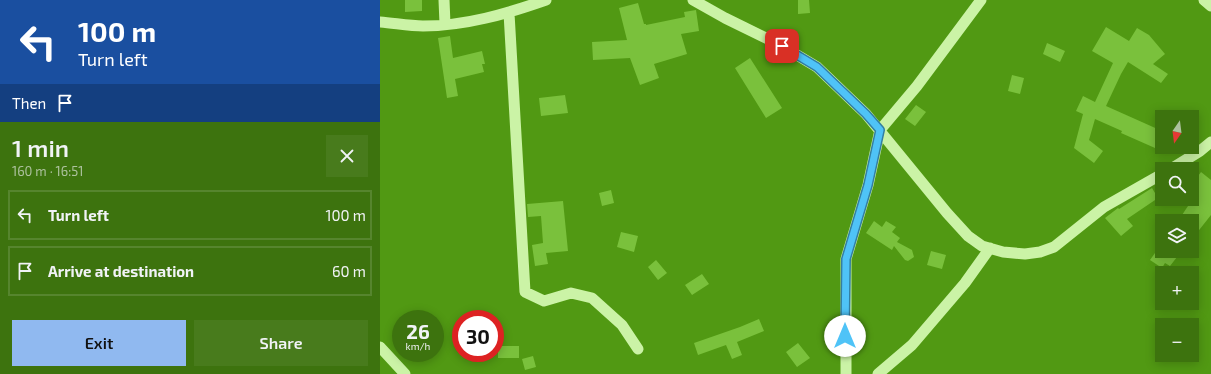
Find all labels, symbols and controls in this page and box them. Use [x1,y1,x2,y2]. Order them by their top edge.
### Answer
text: 100 m [78,14,156,48]
icon: left [12,16,64,68]
pin [765,29,799,63]
icon: arrive [771,35,793,57]
text: Turn left [78,48,148,70]
icon: arrive [54,92,76,114]
text: Then [12,94,46,112]
north arrow [1155,110,1199,154]
map controls [1155,110,1199,362]
text: 1 min [12,133,69,162]
button: close [326,135,368,177]
button: search [1155,162,1199,206]
text: 160 m · 16:51 [12,163,83,179]
icon: left [14,204,36,226]
text: Turn left [48,206,109,224]
text: 100 m [325,206,366,224]
button: layers [1155,214,1199,258]
icon: arrive [14,260,36,282]
text: Arrive at destination [48,262,194,280]
text: 60 m [332,262,366,280]
button: + [1155,266,1199,310]
speed limit sign: 30 [452,310,504,362]
position arrow [824,315,866,357]
button: − [1155,318,1199,362]
text: 26 [406,319,430,343]
button: Exit [12,320,186,366]
button: Share [194,320,368,366]
text: km/h [406,340,430,352]

